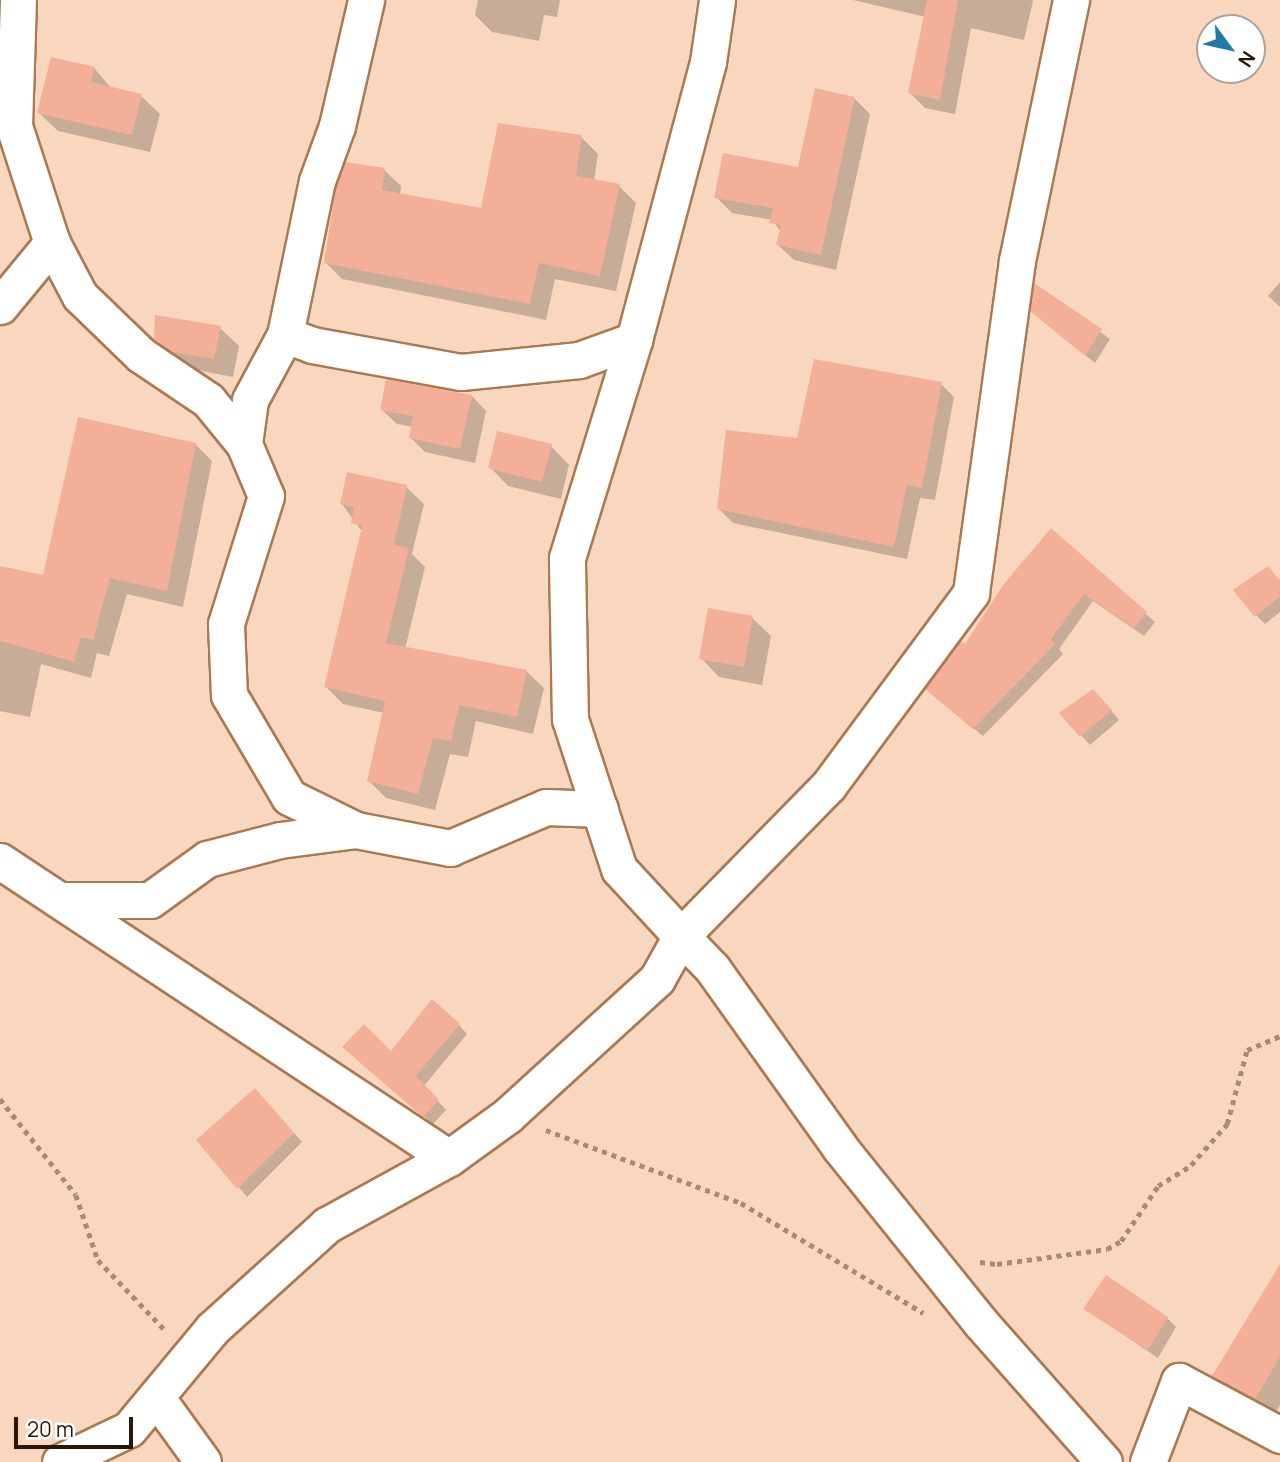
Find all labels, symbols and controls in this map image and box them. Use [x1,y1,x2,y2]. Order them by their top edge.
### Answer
north arrow [1196,14,1266,84]
text: N [1232,47,1262,72]
scale bar [18,1402,136,1446]
text: 20 m [27,1415,74,1443]

